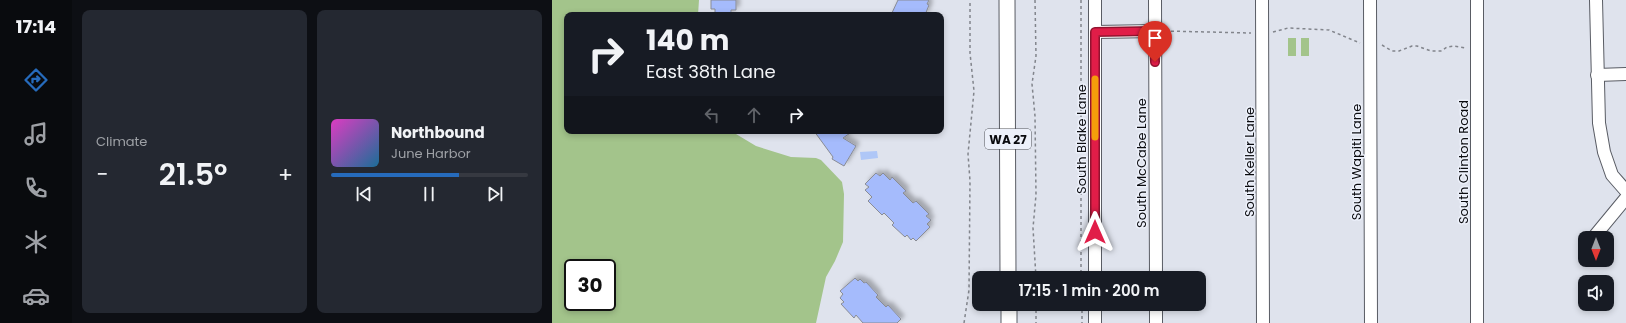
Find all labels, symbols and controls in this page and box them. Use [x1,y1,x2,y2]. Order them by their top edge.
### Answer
text: 17:14 [16,14,56,39]
text: 140 m [646,21,729,60]
pin [1138,21,1172,62]
icon: arrive [1144,27,1166,49]
icon: right [580,28,632,80]
text: East 38th Lane [646,59,776,84]
icon: directions [22,66,50,94]
street label: South Blake Lane [1072,84,1091,194]
street label: South McCabe Lane [1132,98,1151,228]
street label: South Clinton Road [1454,100,1473,224]
icon: left [701,104,723,126]
icon: ahead [743,104,765,126]
icon: right [785,104,807,126]
street label: South Wapiti Lane [1347,104,1366,220]
street label: South Keller Lane [1240,107,1259,217]
icon: music [22,120,50,148]
text: Northbound [391,122,485,143]
road number: WA 27 [985,129,1031,149]
text: Climate [96,132,147,151]
text: June Harbor [391,144,471,163]
text: 21.5° [159,153,227,196]
text: − [96,159,108,190]
text: + [278,159,293,190]
icon: phone [22,174,50,202]
icon: previous [353,183,375,205]
icon: pause [418,183,440,205]
icon: next [484,183,506,205]
position arrow [1074,211,1116,253]
icon: climate [22,228,50,256]
north arrow [1578,231,1614,267]
map controls [1578,231,1614,311]
speed limit sign: 30 [564,259,616,311]
button: sound [1578,275,1614,311]
text: 17:15 · 1 min · 200 m [1018,280,1160,301]
icon: car [22,282,50,310]

